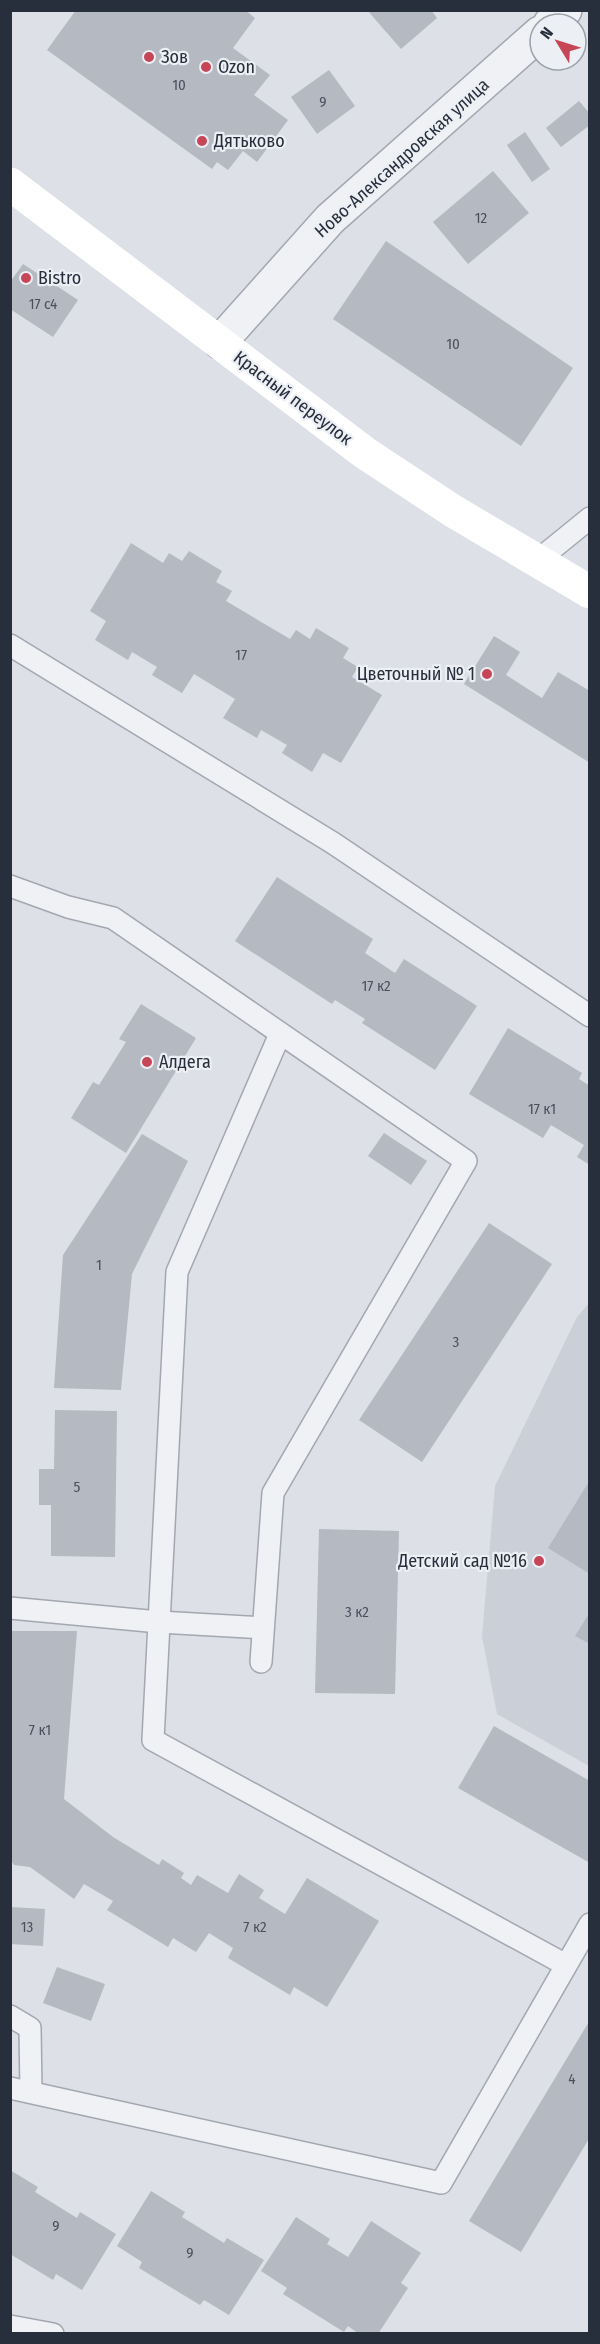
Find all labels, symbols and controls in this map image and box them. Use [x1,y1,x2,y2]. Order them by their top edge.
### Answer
north arrow [528,12,588,72]
text: N [536,23,557,43]
place label: Зов [161,46,188,68]
marker: Зов [142,50,156,64]
place label: Ozon [218,56,255,78]
marker: Ozon [199,60,213,74]
street label: Ново-Александровская улица [310,74,494,242]
house number: 10 [172,76,186,94]
house number: 9 [319,93,327,111]
place label: Дятьково [213,130,285,152]
marker: Дятьково [195,134,209,148]
house number: 12 [475,209,488,227]
place label: Bistro [38,267,81,289]
marker: Bistro [19,271,33,285]
house number: 17 с4 [29,295,57,313]
house number: 10 [446,335,460,353]
street label: Красный переулок [229,346,357,450]
house number: 17 [235,646,247,664]
place label: Цветочный № 1 [357,663,475,685]
marker: Цветочный № 1 [480,667,494,681]
house number: 17 к2 [361,977,391,995]
place label: Алдега [159,1051,211,1073]
marker: Алдега [140,1055,154,1069]
house number: 17 к1 [528,1100,556,1118]
house number: 1 [96,1256,102,1274]
house number: 3 [453,1333,460,1351]
house number: 5 [74,1478,81,1496]
place label: Детский сад №16 [397,1550,527,1572]
marker: Детский сад №16 [532,1554,546,1568]
house number: 3 к2 [345,1603,369,1621]
house number: 7 к1 [29,1721,51,1739]
house number: 13 [21,1918,34,1936]
house number: 7 к2 [243,1918,267,1936]
house number: 4 [568,2070,576,2088]
house number: 9 [52,2217,60,2235]
house number: 9 [186,2244,194,2262]

